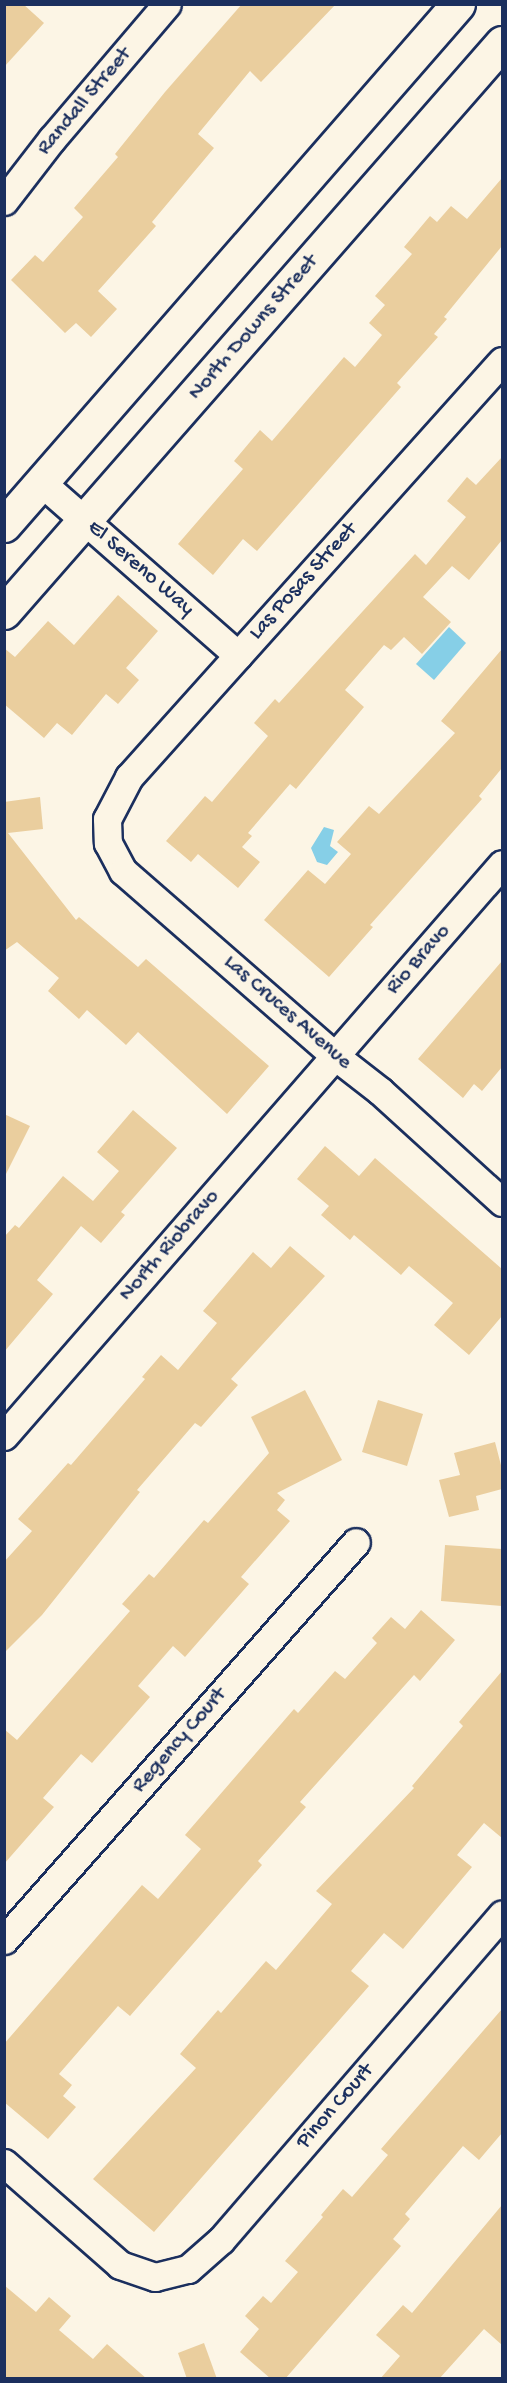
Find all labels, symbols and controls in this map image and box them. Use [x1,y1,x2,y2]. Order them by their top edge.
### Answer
street label: Randall Street [32,43,138,161]
street label: North Downs Street [183,250,325,406]
street label: El Sereno Way [81,515,199,623]
street label: Las Posas Street [244,518,364,646]
street label: Rio Bravo [381,919,457,1001]
street label: Las Cruces Avenue [217,950,357,1076]
street label: North Riobravo [114,1185,226,1307]
street label: Regency Court [127,1683,233,1799]
street label: Pinon Court [292,2059,380,2155]

